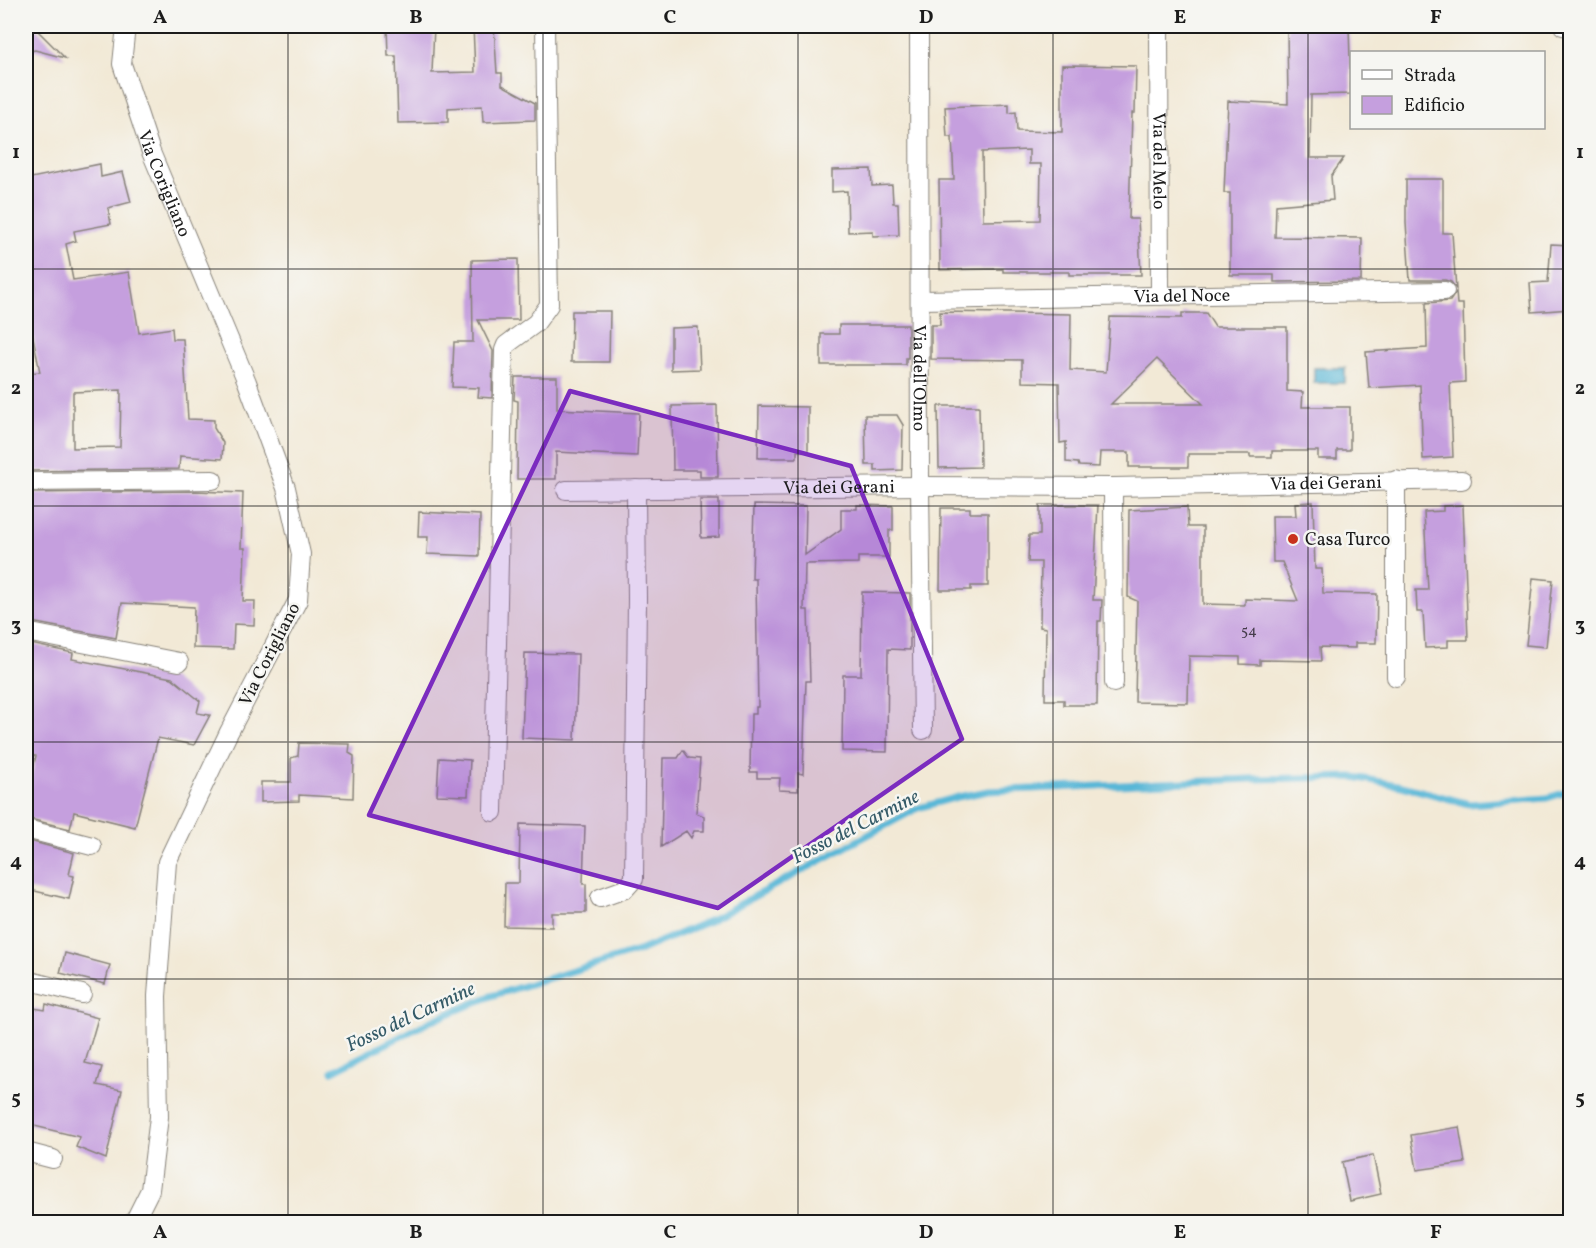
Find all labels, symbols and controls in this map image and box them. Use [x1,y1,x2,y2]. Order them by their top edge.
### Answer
text: A [153,4,167,32]
text: B [409,4,423,32]
text: C [664,4,677,32]
text: D [919,4,933,32]
text: E [1174,4,1186,32]
text: F [1430,4,1442,32]
legend [1350,51,1545,129]
text: Strada [1404,64,1456,89]
text: Edificio [1404,94,1465,119]
street label: Via del Melo [1145,112,1171,210]
street label: Via Corigliano [131,127,196,241]
text: 1 [12,139,20,167]
text: 1 [1576,139,1584,167]
street label: Via del Noce [1133,284,1231,310]
street label: Via dell'Olmo [906,325,931,431]
text: 2 [11,375,21,403]
text: 2 [1575,375,1585,403]
street label: Via dei Gerani [1270,471,1382,498]
street label: Via dei Gerani [783,475,895,502]
place label: Casa Turco [1305,528,1390,553]
marker: Casa Turco [1286,532,1300,546]
street label: Via Corigliano [234,599,307,711]
text: 3 [11,612,21,640]
text: 3 [1575,612,1585,640]
house number: 54 [1241,621,1257,642]
water label: Fosso del Carmine [787,783,925,872]
text: 4 [10,848,22,876]
text: 4 [1574,848,1586,876]
water label: Fosso del Carmine [342,975,481,1060]
text: 5 [11,1085,21,1113]
text: 5 [1575,1085,1585,1113]
text: A [153,1219,167,1247]
text: B [409,1219,423,1247]
text: C [664,1219,677,1247]
text: D [919,1219,933,1247]
text: E [1174,1219,1186,1247]
text: F [1430,1219,1442,1247]

